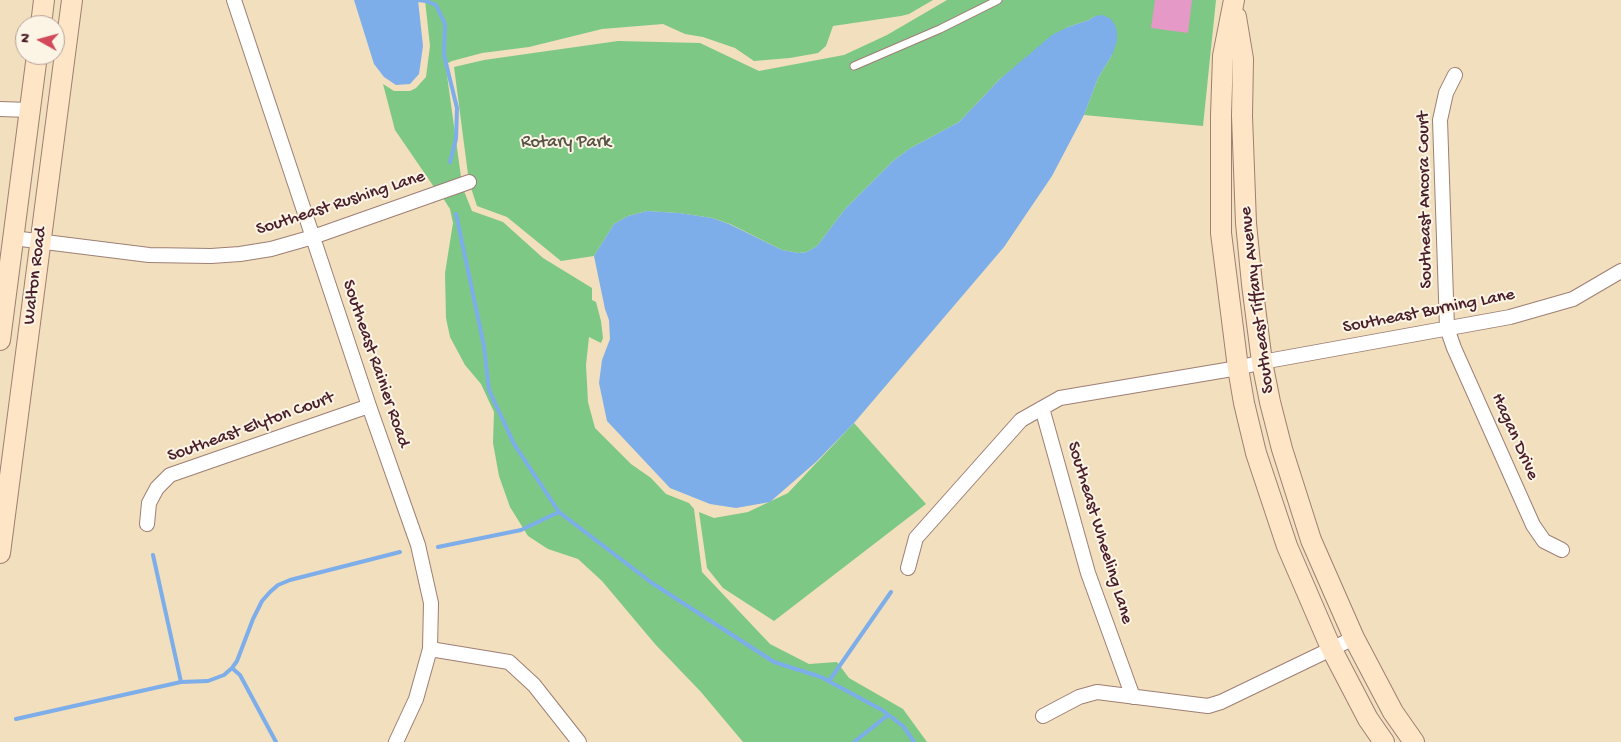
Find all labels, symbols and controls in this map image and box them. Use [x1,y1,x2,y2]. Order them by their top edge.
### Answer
north arrow [15,15,65,65]
text: N [17,33,35,44]
street label: Southeast Ancora Court [1414,111,1438,289]
park label: Rotary Park [521,132,611,154]
street label: Southeast Rushing Lane [254,166,428,242]
street label: Southeast Tiffany Avenue [1236,205,1280,395]
street label: Walton Road [19,226,53,326]
street label: Southeast Rainier Road [336,277,414,451]
street label: Southeast Burning Lane [1341,285,1517,339]
street label: Southeast Elyton Court [165,388,337,468]
street label: Hagan Drive [1485,390,1543,484]
street label: Southeast Wheeling Lane [1061,439,1137,627]

